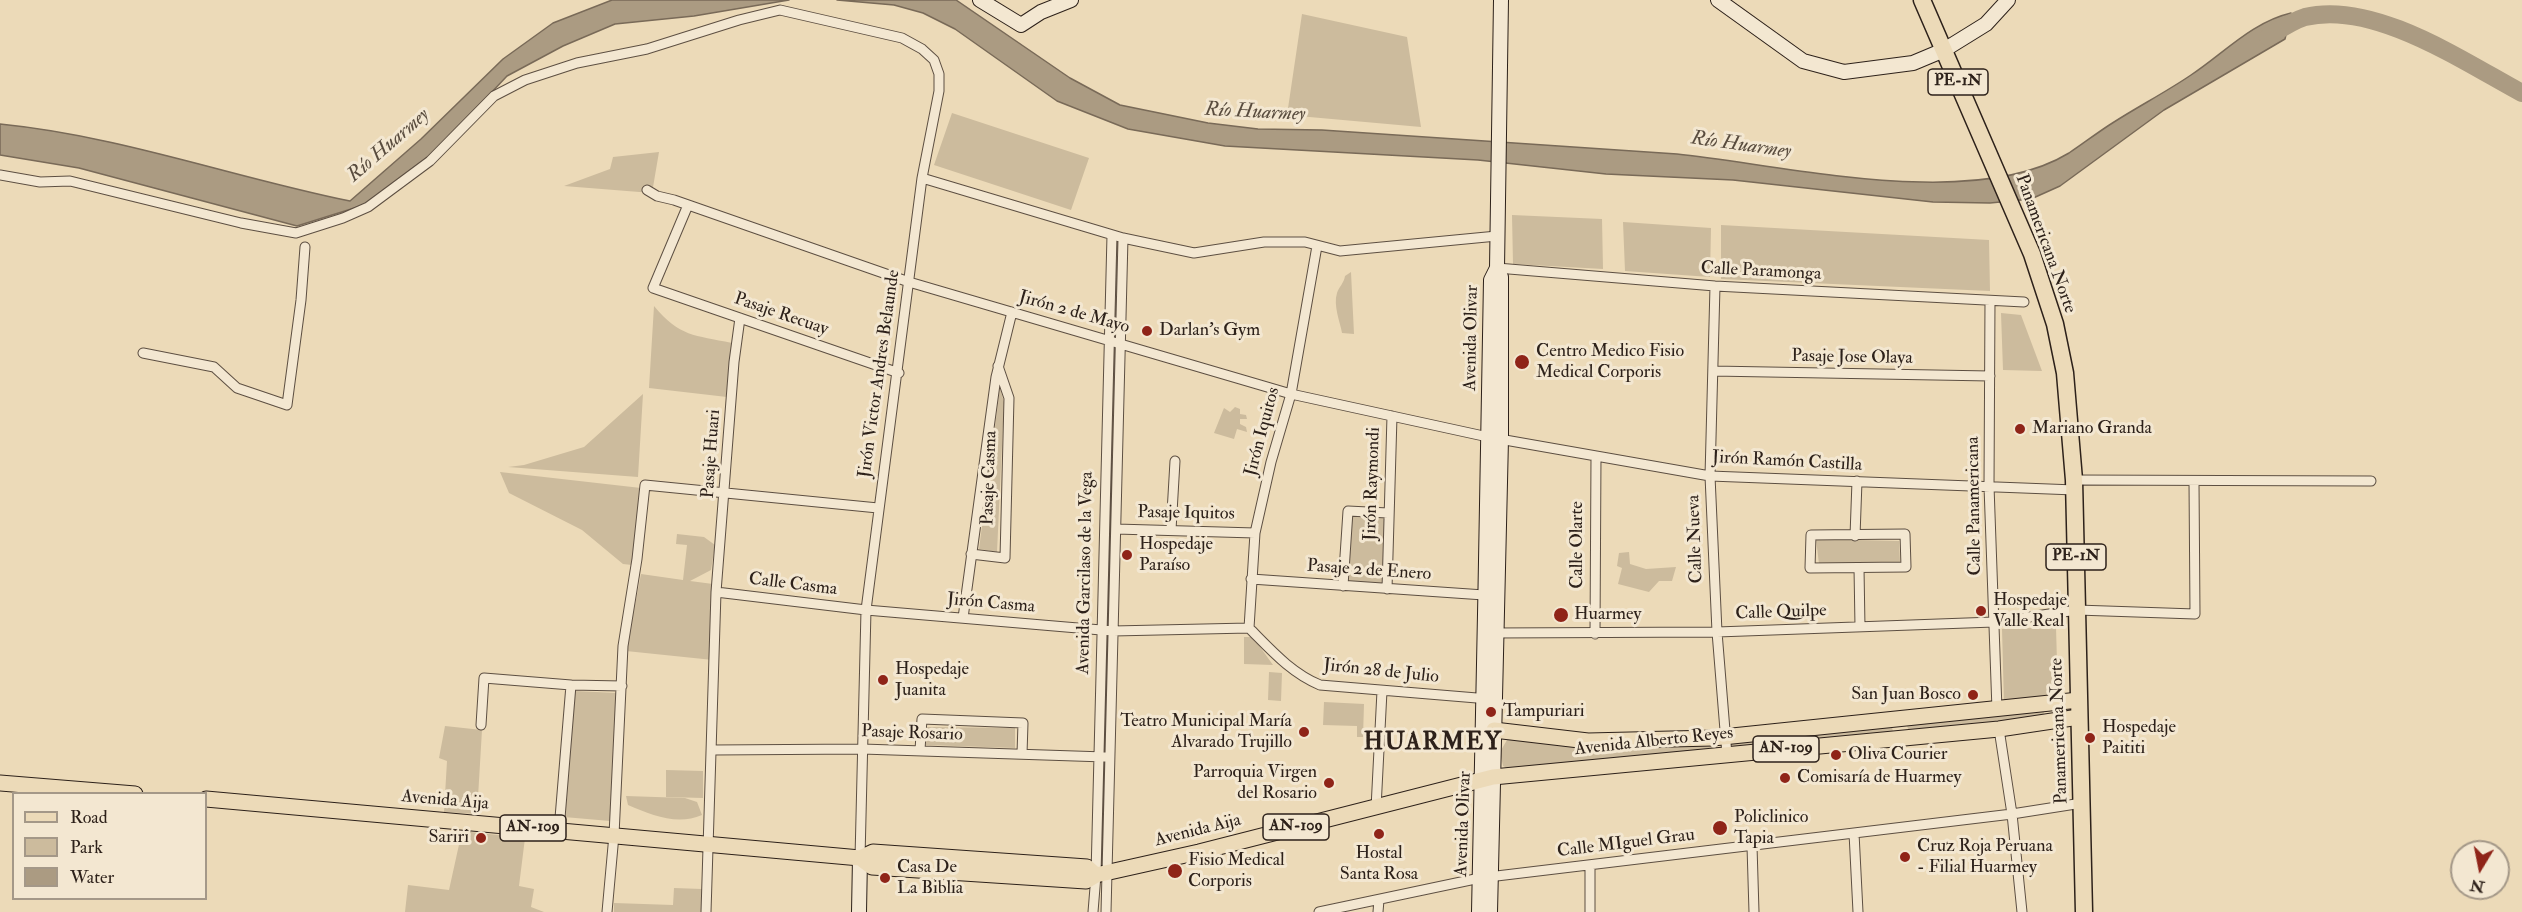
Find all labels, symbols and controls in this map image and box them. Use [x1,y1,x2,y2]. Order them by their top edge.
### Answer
road number: PE-1N [1928,69,1988,95]
water label: Río Huarmey [1204,98,1306,128]
water label: Río Huarmey [343,104,435,188]
water label: Río Huarmey [1689,127,1793,165]
street label: Panamericana Norte [2010,171,2080,317]
street label: Calle Paramonga [1700,258,1822,286]
street label: Jirón Victor Andres Belaunde [855,269,905,479]
street label: Avenida Olivar [1460,285,1484,391]
street label: Jirón 2 de Mayo [1016,287,1132,339]
street label: Pasaje Recuay [731,289,831,341]
place label: Darlan's Gym [1159,320,1260,342]
marker: Darlan's Gym [1140,324,1154,338]
place label: Centro Medico Fisio Medical Corporis [1536,341,1684,384]
street label: Pasaje Jose Olaya [1791,346,1913,370]
marker: Centro Medico Fisio Medical Corporis [1513,353,1531,371]
street label: Jirón Iquitos [1241,385,1285,479]
street label: Pasaje Huari [698,409,726,499]
place label: Mariano Granda [2032,418,2152,440]
marker: Mariano Granda [2013,422,2027,436]
street label: Jirón Raymondi [1360,427,1386,541]
street label: Pasaje Casma [978,430,1002,526]
street label: Calle Panamericana [1963,436,1987,576]
street label: Jirón Ramón Castilla [1711,447,1863,477]
street label: Avenida Garcilaso de la Vega [1073,471,1099,675]
street label: Calle Nueva [1684,494,1708,584]
street label: Calle Olarte [1567,501,1589,589]
street label: Pasaje Iquitos [1137,502,1235,526]
place label: Hospedaje Paraíso [1139,534,1213,576]
road number: PE-1N [2046,544,2106,570]
marker: Hospedaje Paraíso [1120,548,1134,562]
street label: Pasaje 2 de Enero [1306,556,1432,586]
street label: Calle Casma [748,569,838,601]
street label: Jirón Casma [946,589,1036,619]
place label: Hospedaje Valle Real [1993,590,2067,632]
street label: Calle Quilpe [1735,601,1827,625]
place label: Huarmey [1574,604,1641,626]
marker: Hospedaje Valle Real [1974,604,1988,618]
marker: Huarmey [1552,606,1570,624]
street label: Jirón 28 de Julio [1322,655,1440,689]
street label: Panamericana Norte [2047,657,2073,805]
place label: Hospedaje Juanita [895,659,969,702]
marker: Hospedaje Juanita [876,673,890,687]
place label: San Juan Bosco [1851,684,1961,706]
marker: San Juan Bosco [1966,688,1980,702]
place label: Tampuriari [1503,701,1584,723]
marker: Tampuriari [1484,705,1498,719]
place label: Teatro Municipal María Alvarado Trujillo [1120,711,1292,754]
place label: Hospedaje Paititi [2102,717,2176,760]
street label: Pasaje Rosario [861,721,963,747]
street label: Avenida Alberto Reyes [1574,723,1734,761]
marker: Teatro Municipal María Alvarado Trujillo [1297,725,1311,739]
district label: HUARMEY [1364,730,1502,758]
marker: Hospedaje Paititi [2083,731,2097,745]
road number: AN-109 [1753,736,1819,762]
place label: Oliva Courier [1848,744,1948,766]
marker: Oliva Courier [1829,748,1843,762]
place label: Parroquia Virgen del Rosario [1193,762,1317,804]
place label: Comisaría de Huarmey [1797,767,1961,789]
street label: Avenida Olivar [1451,771,1477,877]
marker: Comisaría de Huarmey [1778,771,1792,785]
marker: Parroquia Virgen del Rosario [1322,776,1336,790]
street label: Avenida Aija [400,786,490,816]
legend [12,792,207,900]
text: Road [70,806,108,829]
place label: Policlinico Tapia [1734,807,1808,850]
street label: Avenida Aija [1153,810,1243,852]
road number: AN-109 [1263,814,1329,840]
road number: AN-109 [500,815,566,841]
marker: Policlinico Tapia [1711,819,1729,837]
street label: Calle MIguel Grau [1556,825,1696,863]
place label: Sariri [429,827,469,849]
marker: Hostal Santa Rosa [1372,827,1386,841]
marker: Sariri [474,831,488,845]
text: Park [70,836,103,859]
place label: Cruz Roja Peruana - Filial Huarmey [1917,836,2053,878]
north arrow [2450,840,2510,900]
place label: Hostal Santa Rosa [1340,843,1418,886]
place label: Fisio Medical Corporis [1188,850,1285,892]
marker: Cruz Roja Peruana - Filial Huarmey [1898,850,1912,864]
place label: Casa De La Biblia [897,857,963,900]
marker: Fisio Medical Corporis [1166,862,1184,880]
text: Water [70,866,114,889]
marker: Casa De La Biblia [878,871,892,885]
text: N [2468,875,2486,897]

